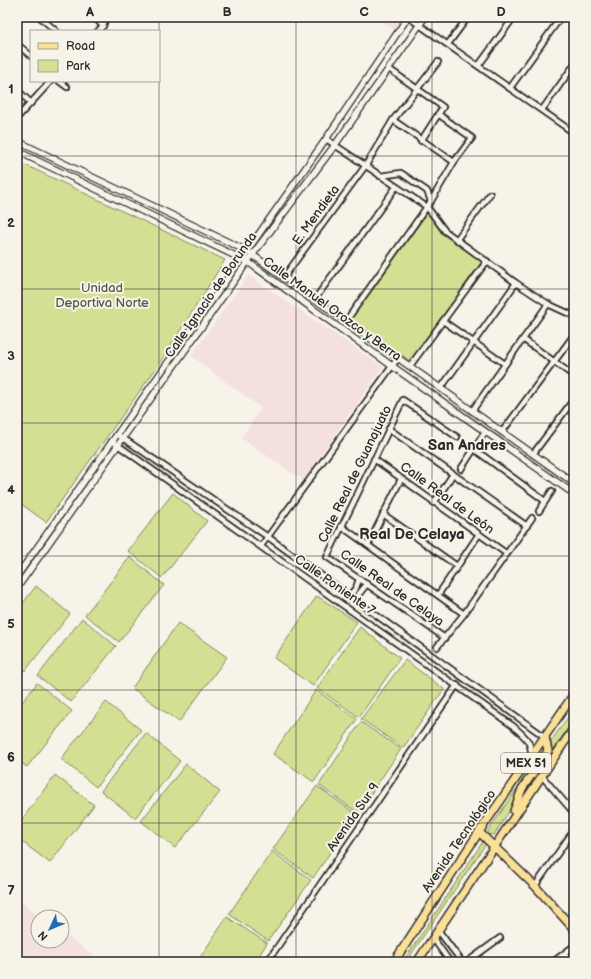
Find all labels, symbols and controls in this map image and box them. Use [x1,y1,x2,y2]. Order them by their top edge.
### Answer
text: A [85,4,94,20]
text: B [222,4,232,20]
text: C [359,4,369,20]
text: D [496,4,506,20]
legend [30,30,160,82]
text: Road [66,39,95,54]
text: Park [66,59,90,74]
text: 1 [8,81,14,97]
street label: E. Mendieta [289,182,343,248]
text: 2 [7,215,15,231]
street label: Calle Ignacio de Borunda [162,229,260,361]
street label: Calle Manuel Orozco y Berra [260,253,404,365]
park label: Unidad Deportiva Norte [55,280,149,311]
text: 3 [7,348,15,364]
street label: Calle Real de Guanajuato [315,403,395,545]
district label: San Andres [428,436,506,455]
street label: Calle Real de León [397,458,497,538]
text: 4 [7,482,15,498]
district label: Real De Celaya [359,525,465,544]
street label: Calle Real de Celaya [337,546,447,630]
street label: Calle Poniente 7 [292,551,379,619]
text: 5 [7,616,15,632]
text: 6 [7,749,15,765]
road number: MEX 51 [501,753,551,773]
street label: Avenida Sur 9 [323,779,383,855]
street label: Avenida Tecnológico [419,787,499,895]
text: 7 [7,883,15,899]
north arrow [30,909,70,949]
text: N [36,928,51,943]

